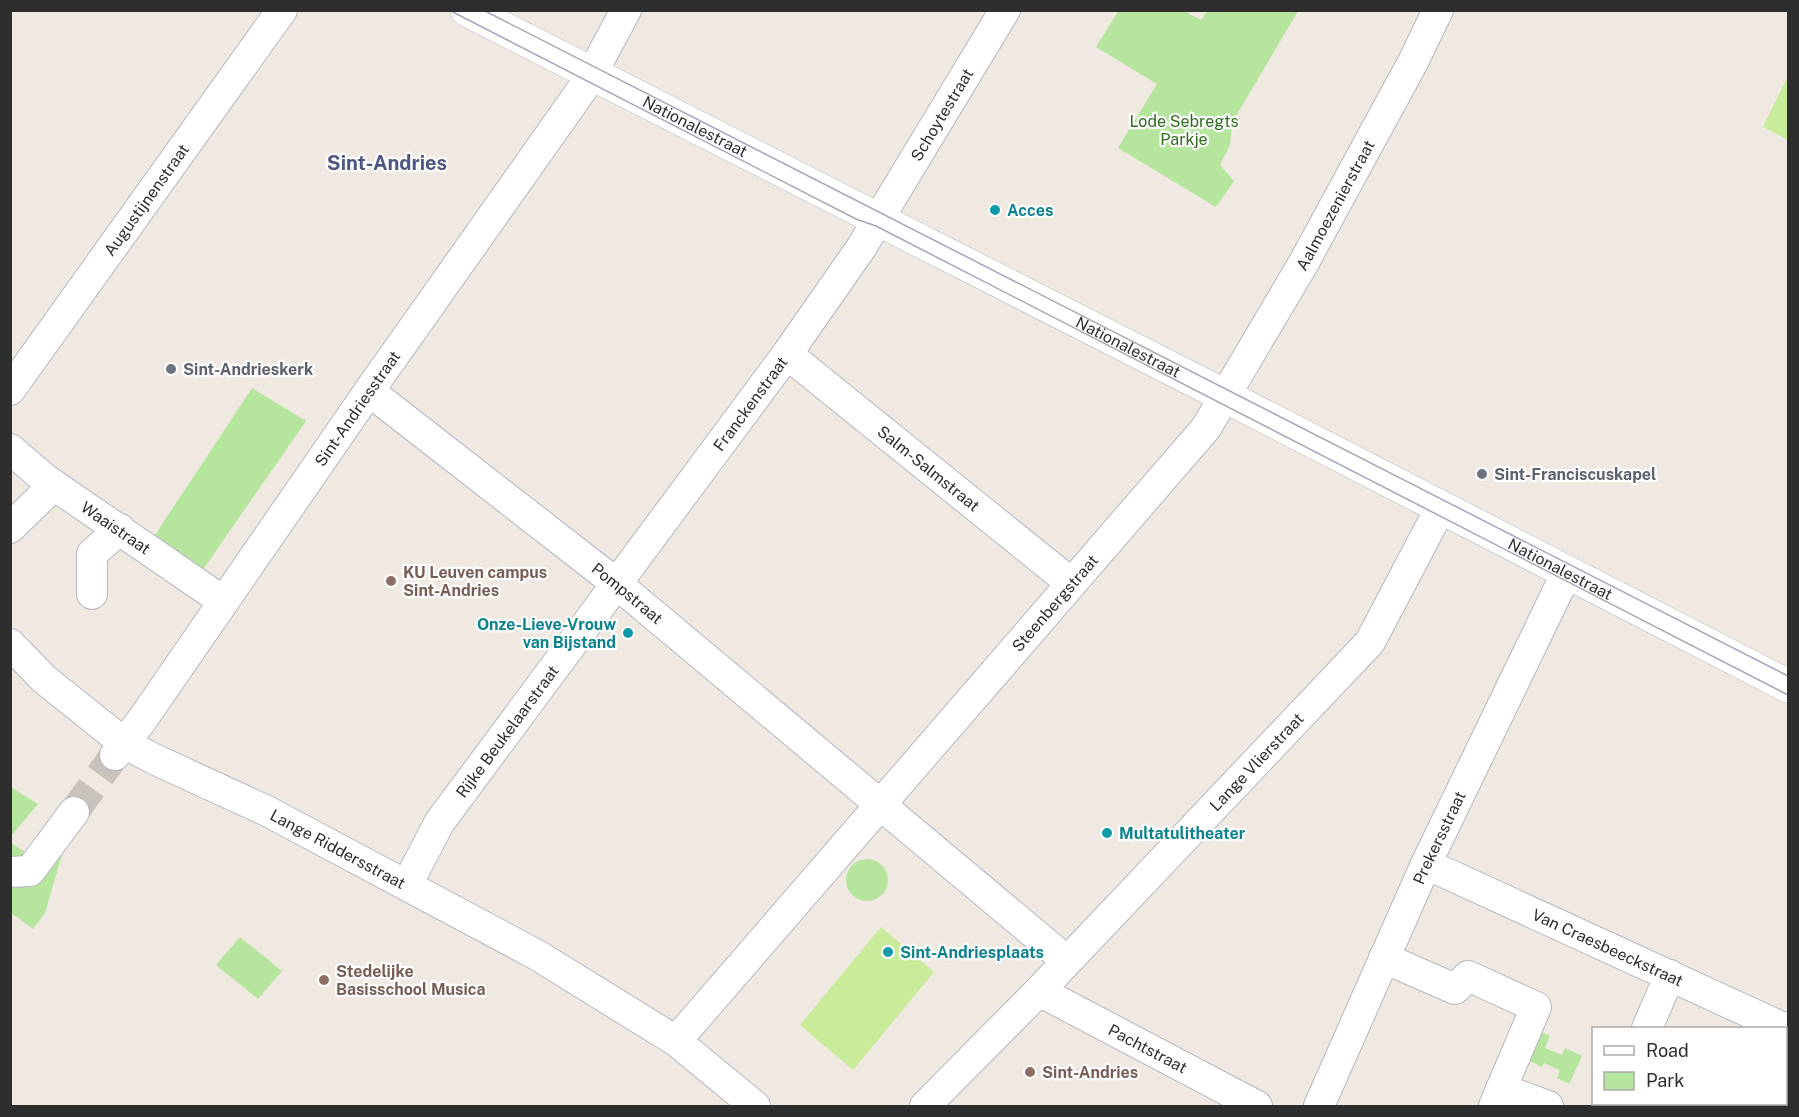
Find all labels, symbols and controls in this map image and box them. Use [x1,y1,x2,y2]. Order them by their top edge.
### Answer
street label: Schoytestraat [907,65,977,165]
street label: Nationalestraat [639,92,750,161]
park label: Lode Sebregts Parkje [1129,112,1239,149]
street label: Aalmoezenierstraat [1292,137,1379,274]
street label: Augustijnenstraat [100,140,193,260]
district label: Sint-Andries [327,151,447,175]
place label: Acces [1007,201,1053,220]
marker: Acces [988,203,1002,217]
street label: Nationalestraat [1072,313,1184,382]
street label: Sint-Andriesstraat [311,347,404,470]
street label: Franckenstraat [709,353,792,455]
place label: Sint-Andrieskerk [183,360,313,379]
marker: Sint-Andrieskerk [164,362,178,376]
street label: Salm-Salmstraat [873,422,983,515]
place label: Sint-Franciscuskapel [1494,465,1656,484]
marker: Sint-Franciscuskapel [1475,467,1489,481]
street label: Waaistraat [77,498,154,558]
street label: Nationalestraat [1505,534,1616,604]
street label: Steenbergstraat [1008,551,1102,656]
street label: Pompstraat [588,559,666,628]
place label: KU Leuven campus Sint-Andries [403,563,547,600]
marker: KU Leuven campus Sint-Andries [384,574,398,588]
place label: Onze-Lieve-Vrouw van Bijstand [477,615,616,652]
marker: Onze-Lieve-Vrouw van Bijstand [621,626,635,640]
street label: Rijke Beukelaarstraat [452,662,563,801]
street label: Lange Vlierstraat [1206,709,1308,815]
street label: Prekersstraat [1409,788,1470,887]
street label: Lange Riddersstraat [267,805,409,893]
place label: Multatulitheater [1119,824,1246,843]
marker: Multatulitheater [1100,826,1114,840]
street label: Van Craesbeeckstraat [1529,905,1686,991]
place label: Sint-Andriesplaats [900,943,1044,962]
marker: Sint-Andriesplaats [881,945,895,959]
place label: Stedelijke Basisschool Musica [336,962,486,999]
marker: Stedelijke Basisschool Musica [317,973,331,987]
street label: Pachtstraat [1105,1020,1190,1077]
legend [1592,1027,1787,1105]
text: Road [1646,1040,1689,1061]
place label: Sint-Andries [1042,1063,1138,1082]
marker: Sint-Andries [1023,1065,1037,1079]
text: Park [1646,1070,1684,1091]

